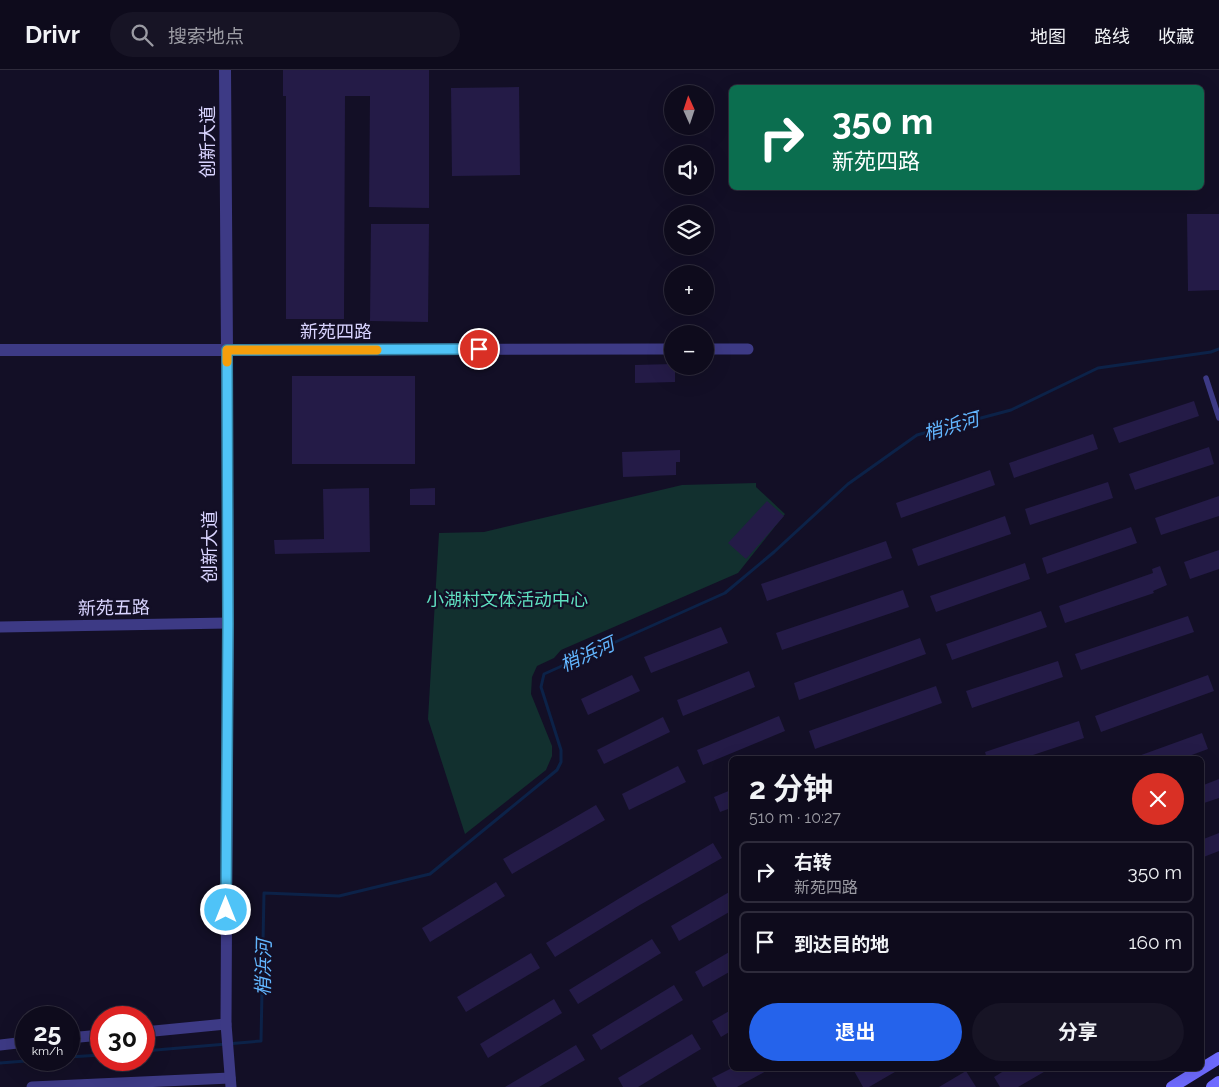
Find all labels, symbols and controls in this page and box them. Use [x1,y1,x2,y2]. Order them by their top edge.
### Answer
search box [110,12,460,57]
text: Drivr [25,20,80,49]
icon: search [128,21,156,49]
text: 搜索地点 [168,25,244,47]
text: 地图 [1030,26,1066,47]
text: 路线 [1094,26,1130,47]
text: 收藏 [1158,26,1194,47]
north arrow [664,85,714,135]
map controls [664,85,714,375]
text: 350 m [832,101,933,142]
icon: right [749,105,814,170]
street label: 创新大道 [197,106,218,178]
button: sound [664,145,714,195]
text: 新苑四路 [832,148,920,174]
button: layers [664,205,714,255]
button: + [664,265,714,315]
street label: 新苑四路 [300,321,372,342]
button: − [664,325,714,375]
pin [458,328,500,370]
icon: arrive [465,335,493,363]
water label: 梢浜河 [921,406,985,444]
street label: 创新大道 [199,511,220,583]
park label: 小湖村文体活动中心 [426,589,588,610]
street label: 新苑五路 [78,596,150,619]
water label: 梢浜河 [556,631,621,676]
text: 2 分钟 [749,771,833,806]
button: close [1132,773,1184,825]
text: 510 m · 10:27 [749,808,841,827]
text: 右转 [794,851,832,873]
icon: right [751,858,779,886]
text: 350 m [1128,861,1182,883]
text: 新苑四路 [794,878,858,897]
position arrow [199,883,251,935]
icon: arrive [751,928,779,956]
text: 160 m [1128,931,1182,953]
text: 到达目的地 [794,933,889,955]
water label: 梢浜河 [252,935,275,997]
button: 退出 [749,1003,962,1061]
button: 分享 [972,1003,1184,1061]
speed limit sign: 30 [90,1006,155,1071]
text: 25 [34,1017,61,1047]
text: km/h [32,1044,63,1058]

